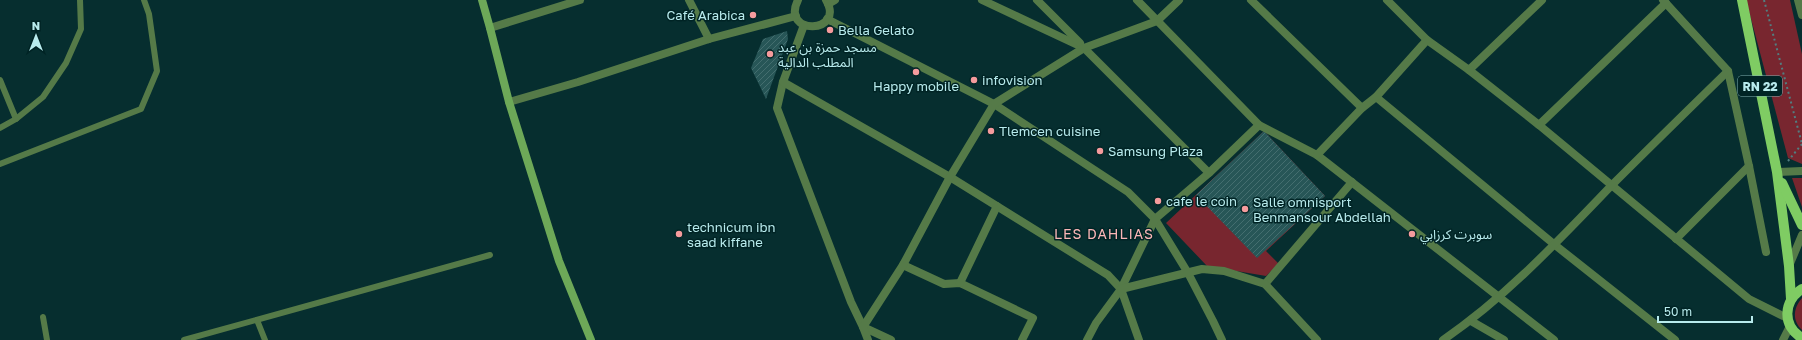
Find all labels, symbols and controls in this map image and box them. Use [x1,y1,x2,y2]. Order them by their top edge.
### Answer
place label: Café Arabica [667,7,745,23]
marker: Café Arabica [748,10,758,20]
north arrow [16,16,56,56]
text: N [32,19,40,32]
place label: Bella Gelato [838,22,914,38]
marker: Bella Gelato [825,25,835,35]
place label: مسجد حمزة بن عبد المطلب الدالية [778,39,877,70]
marker: مسجد حمزة بن عبد المطلب الدالية [765,49,775,59]
marker: Happy mobile [911,67,921,77]
place label: infovision [982,72,1043,88]
marker: infovision [969,75,979,85]
road number: RN 22 [1738,76,1782,96]
place label: Happy mobile [873,78,959,94]
place label: Tlemcen cuisine [999,123,1100,139]
marker: Tlemcen cuisine [986,126,996,136]
place label: Samsung Plaza [1108,143,1203,159]
marker: Samsung Plaza [1095,146,1105,156]
place label: cafe le coin [1166,193,1237,209]
place label: Salle omnisport Benmansour Abdellah [1253,194,1391,225]
marker: cafe le coin [1153,196,1163,206]
marker: Salle omnisport Benmansour Abdellah [1240,204,1250,214]
place label: technicum ibn saad kiffane [687,219,775,250]
district label: LES DAHLIAS [1054,225,1154,242]
place label: سوبرت كرزابي [1420,226,1492,245]
marker: technicum ibn saad kiffane [674,229,684,239]
marker: سوبرت كرزابي [1407,229,1417,239]
scale bar [1658,298,1752,324]
text: 50 m [1664,304,1692,319]

